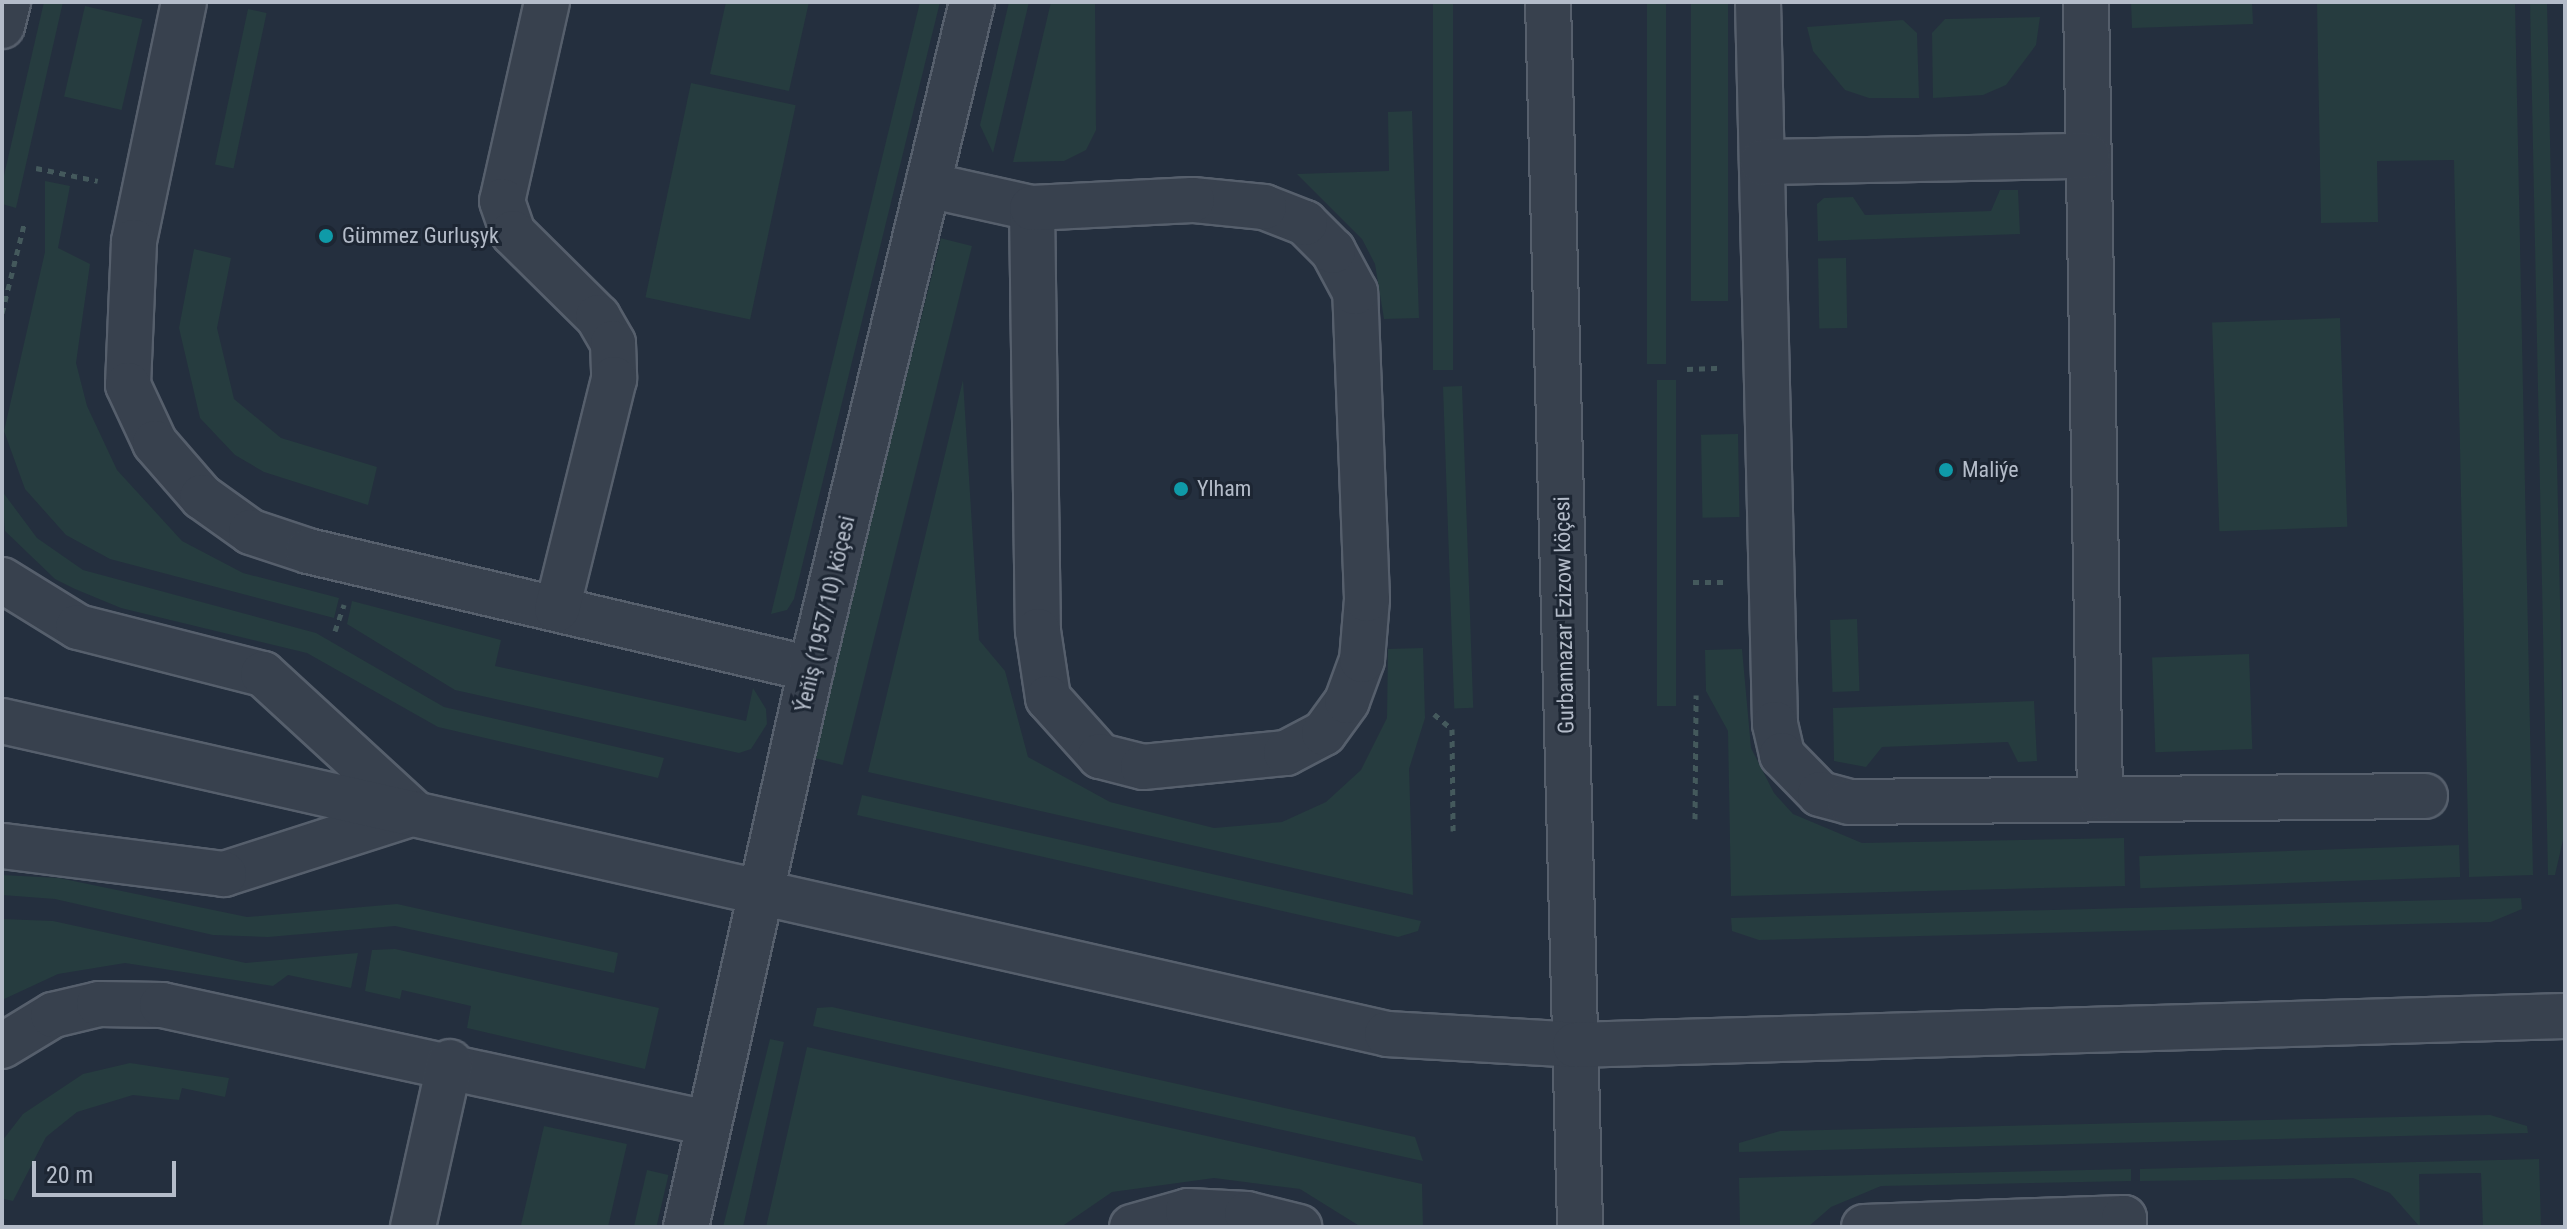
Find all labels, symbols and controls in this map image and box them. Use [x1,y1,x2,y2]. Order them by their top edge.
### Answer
place label: Gümmez Gurluşyk [342,223,499,249]
marker: Gümmez Gurluşyk [317,227,335,245]
place label: Maliýe [1962,457,2019,483]
marker: Maliýe [1937,461,1955,479]
place label: Ylham [1197,476,1251,502]
marker: Ylham [1172,480,1190,498]
street label: Gurbannazar Ezizow köçesi [1549,496,1579,734]
street label: Ýeňiş (1957/10) köçesi [790,513,860,715]
scale bar [36,1145,180,1195]
text: 20 m [46,1161,93,1189]

